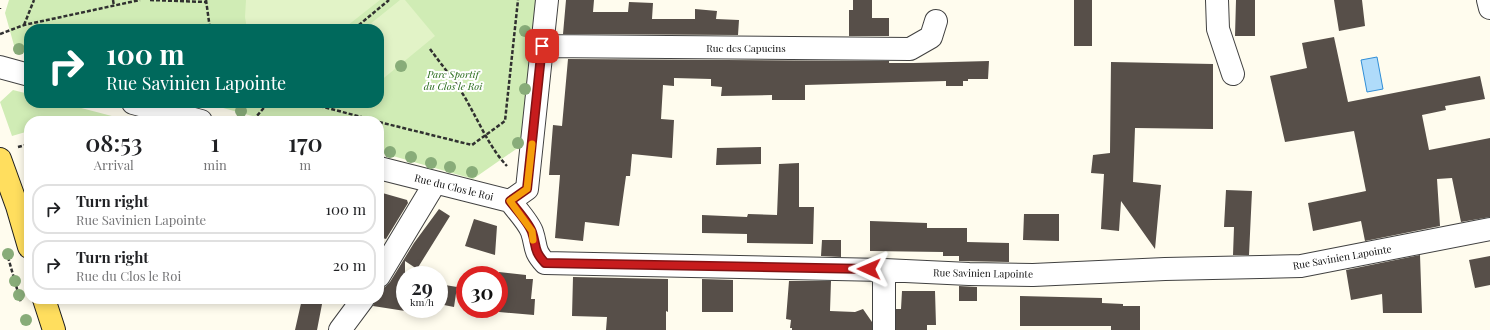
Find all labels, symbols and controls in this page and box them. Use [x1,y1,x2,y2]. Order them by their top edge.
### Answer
pin [525,29,559,63]
text: 100 m [106,35,185,72]
icon: arrive [531,35,553,57]
icon: right [40,40,92,92]
street label: Rue des Capucins [706,41,786,55]
park label: Parc Sportif du Clos le Roi [424,67,483,93]
text: Rue Savinien Lapointe [106,71,286,95]
text: 08:53 [85,126,142,158]
text: 1 [211,126,220,158]
text: 170 [288,126,323,158]
text: Arrival [94,156,134,173]
text: min [204,156,227,173]
text: m [300,156,311,173]
street label: Rue du Clos le Roi [413,170,495,204]
text: Turn right [76,191,149,211]
icon: right [42,198,64,220]
text: 100 m [325,199,366,219]
text: Rue Savinien Lapointe [76,211,206,228]
street label: Rue Savinien Lapointe [1292,241,1392,273]
text: Turn right [76,247,149,267]
position arrow [848,248,890,290]
icon: right [42,254,64,276]
text: 20 m [333,255,366,275]
street label: Rue Savinien Lapointe [933,265,1033,281]
speed limit sign: 30 [456,266,508,318]
text: Rue du Clos le Roi [76,267,181,284]
text: 29 [411,273,433,300]
text: km/h [410,295,434,309]

